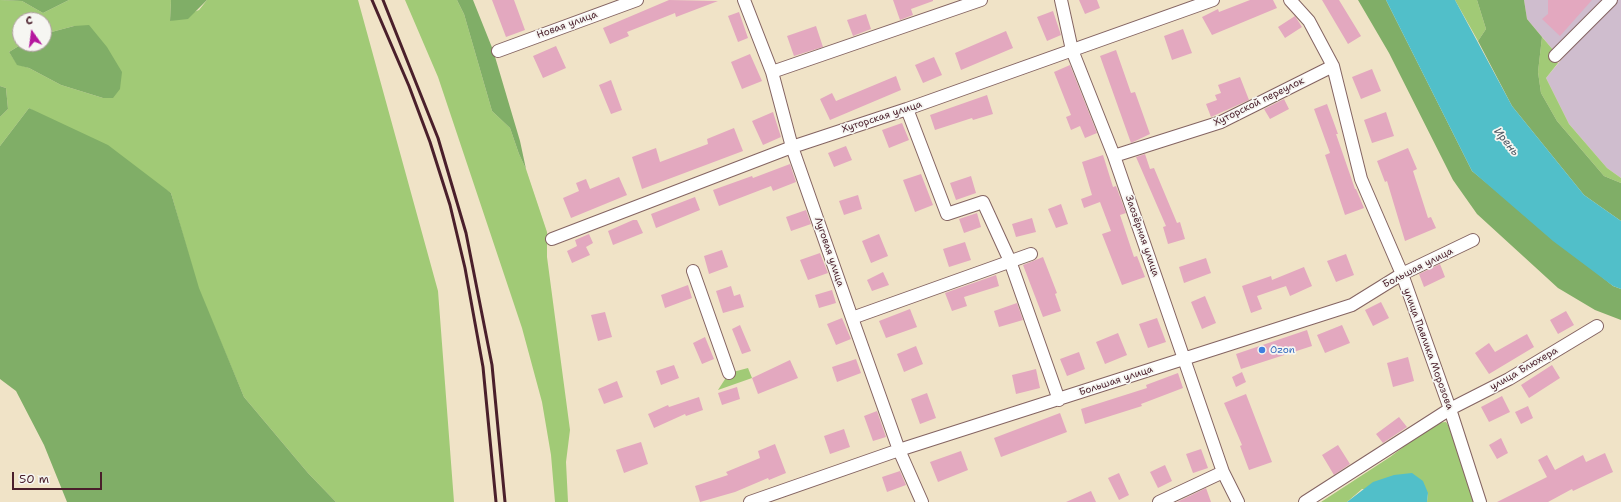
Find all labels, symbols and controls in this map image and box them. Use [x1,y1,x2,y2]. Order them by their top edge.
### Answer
street label: Новая улица [535,8,599,42]
north arrow [12,12,52,52]
text: С [24,13,34,29]
street label: Хуторской переулок [1212,75,1306,129]
street label: Хуторская улица [840,98,924,136]
water label: Ирень [1491,125,1521,159]
street label: Заозёрная улица [1122,194,1162,278]
street label: Луговая улица [811,216,847,288]
street label: Большая улица [1381,245,1455,291]
street label: улица Павлика Морозова [1400,287,1456,411]
place label: Ozon [1270,344,1295,356]
marker: Ozon [1257,345,1267,355]
street label: улица Блюхера [1488,345,1560,393]
street label: Большая улица [1077,363,1155,399]
scale bar [14,464,104,490]
text: 50 m [19,471,49,487]

